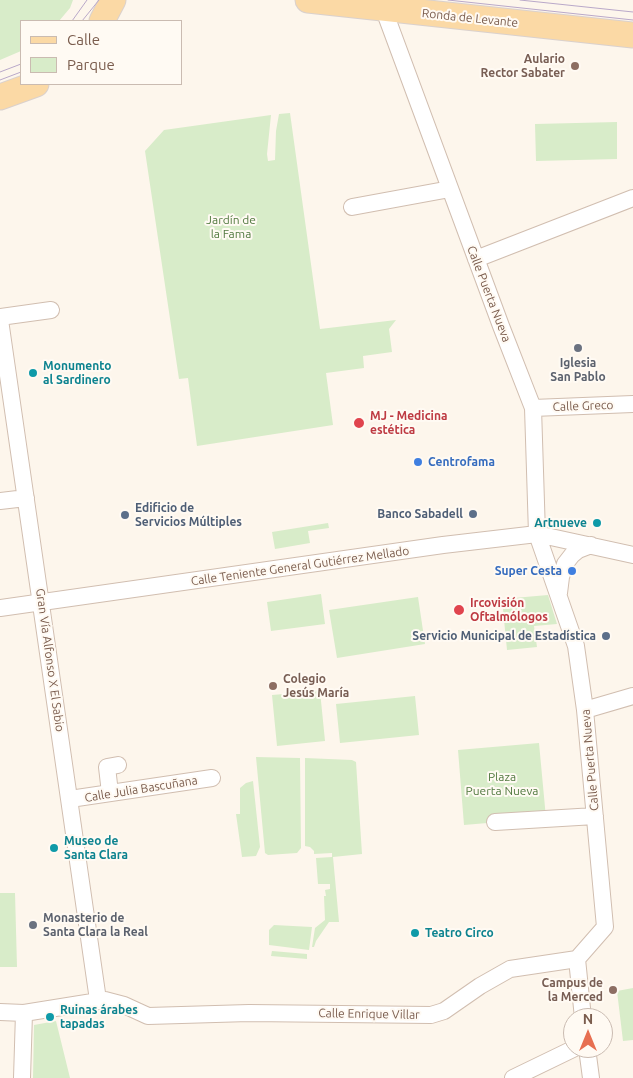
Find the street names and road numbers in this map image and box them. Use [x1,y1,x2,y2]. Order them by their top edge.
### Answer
street label: Ronda de Levante [421,6,519,30]
street label: Calle Puerta Nueva [464,244,514,344]
street label: Calle Greco [552,398,614,414]
street label: Calle Teniente General Gutiérrez Mellado [190,544,410,588]
street label: Gran Vía Alfonso X El Sabio [33,587,67,733]
street label: Calle Puerta Nueva [578,709,602,811]
street label: Calle Julia Bascuñana [83,773,199,805]
street label: Calle Enrique Villar [318,1006,420,1022]

